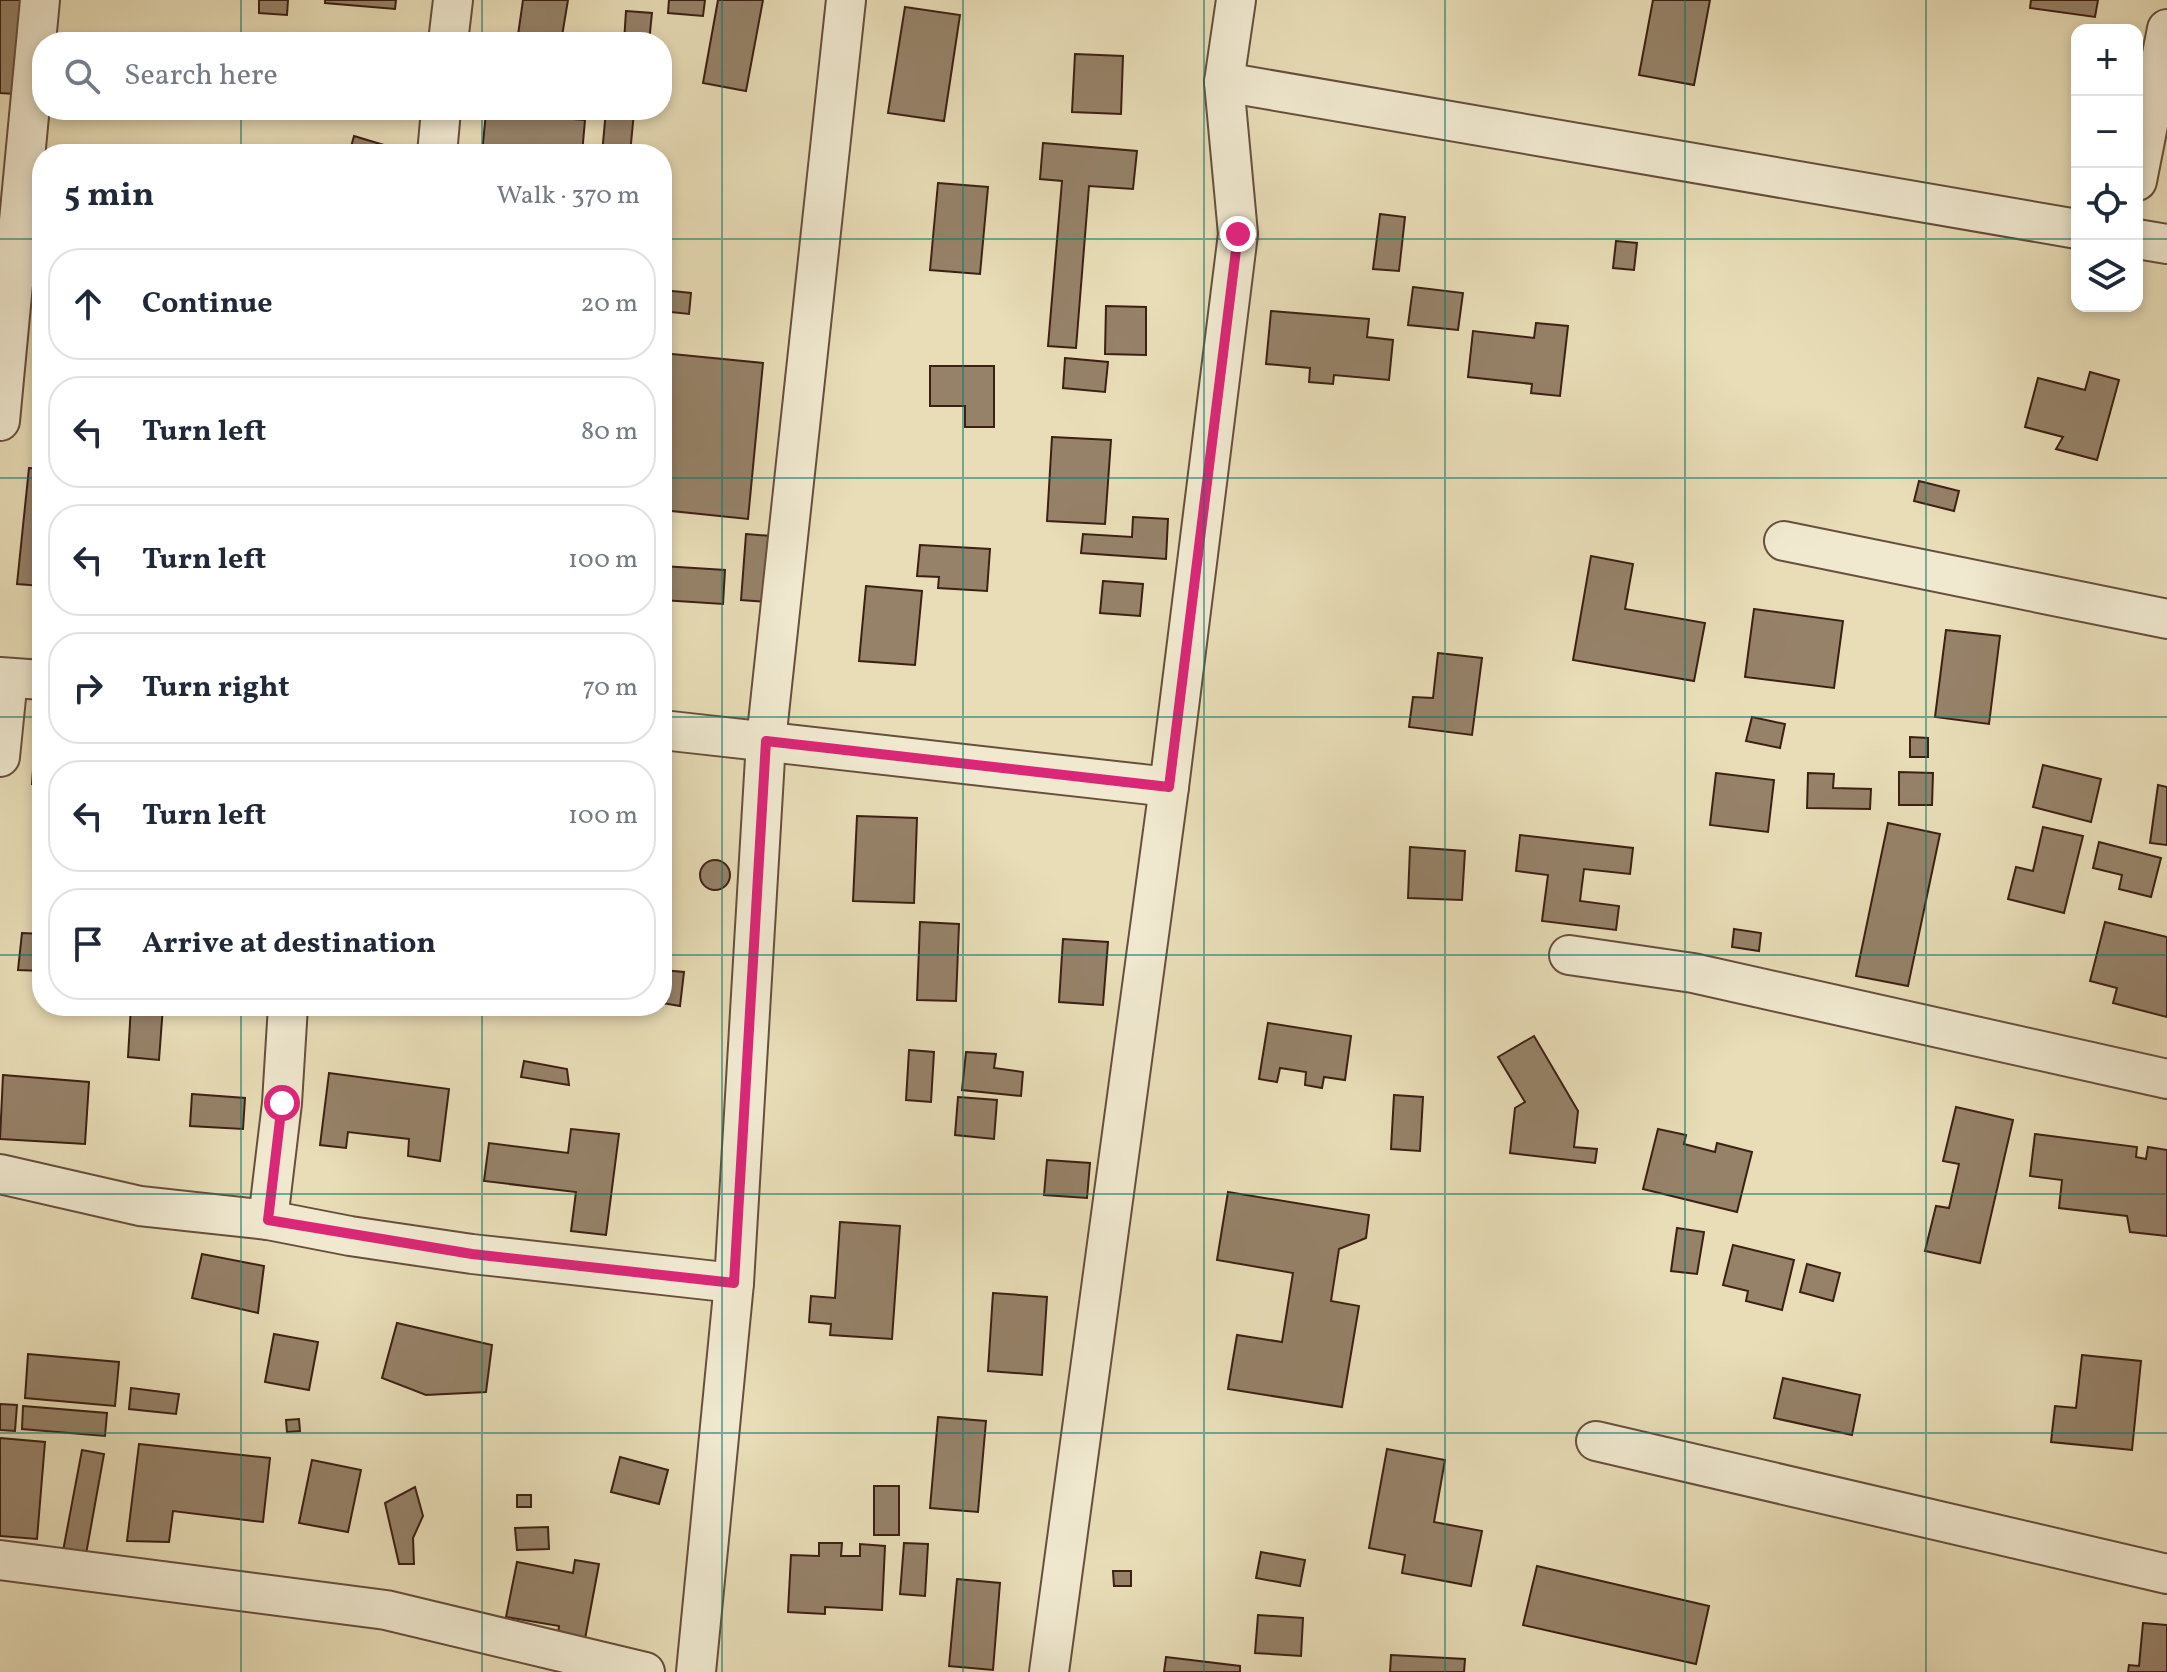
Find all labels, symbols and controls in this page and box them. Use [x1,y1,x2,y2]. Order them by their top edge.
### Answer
map controls [2071,24,2143,312]
button: + [2071,24,2143,96]
search box [32,32,672,120]
icon: search [60,54,104,98]
text: Search here [124,55,278,97]
button: − [2071,96,2143,168]
button: locate [2071,168,2143,240]
text: 5 min [64,173,154,220]
text: Walk · 370 m [497,178,640,214]
route end [1220,216,1256,252]
button: layers [2071,240,2143,312]
icon: ahead [66,282,110,326]
text: Continue [142,283,273,325]
text: 20 m [580,286,638,322]
icon: left [66,410,110,454]
text: Turn left [142,411,266,453]
text: 80 m [581,414,638,450]
icon: left [66,538,110,582]
text: Turn left [142,539,266,581]
text: 100 m [568,542,638,578]
icon: right [66,666,110,710]
text: Turn right [142,667,290,709]
text: 70 m [583,670,638,706]
icon: left [66,794,110,838]
text: Turn left [142,795,266,837]
text: 100 m [568,798,638,834]
icon: arrive [66,922,110,966]
text: Arrive at destination [142,923,436,965]
route start [264,1085,300,1121]

